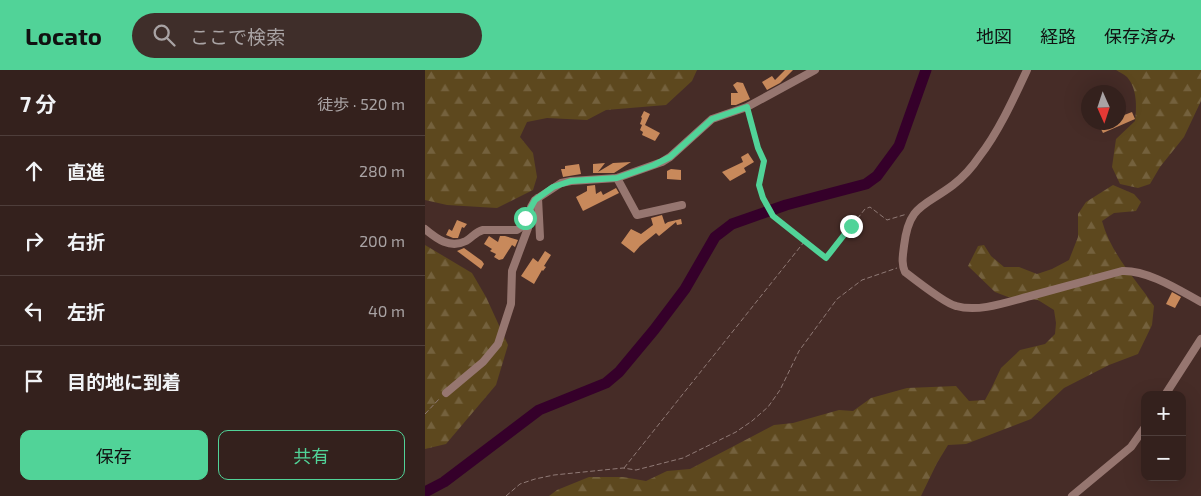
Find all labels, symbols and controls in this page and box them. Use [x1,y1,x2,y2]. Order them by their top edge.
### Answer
search box [132,13,482,58]
text: Locato [25,21,102,50]
icon: search [150,21,178,49]
text: ここで検索 [190,25,285,48]
text: 地図 [976,25,1012,47]
text: 経路 [1040,25,1076,47]
text: 保存済み [1104,25,1176,47]
north arrow [1081,85,1126,130]
text: 7 分 [20,91,57,116]
text: 徒歩 · 520 m [317,94,405,113]
icon: ahead [20,157,48,185]
text: 直進 [67,160,105,183]
text: 280 m [359,161,405,180]
route start [514,207,537,230]
route end [840,215,863,238]
icon: right [20,227,48,255]
text: 右折 [67,230,105,253]
text: 200 m [359,231,405,250]
icon: left [20,297,48,325]
text: 左折 [67,300,105,323]
text: 40 m [368,301,405,320]
icon: arrive [20,367,48,395]
text: 目的地に到着 [67,370,181,393]
map controls [1141,391,1186,481]
button: + [1141,391,1186,436]
button: 保存 [20,430,208,480]
button: 共有 [218,430,405,480]
button: − [1141,436,1186,481]

